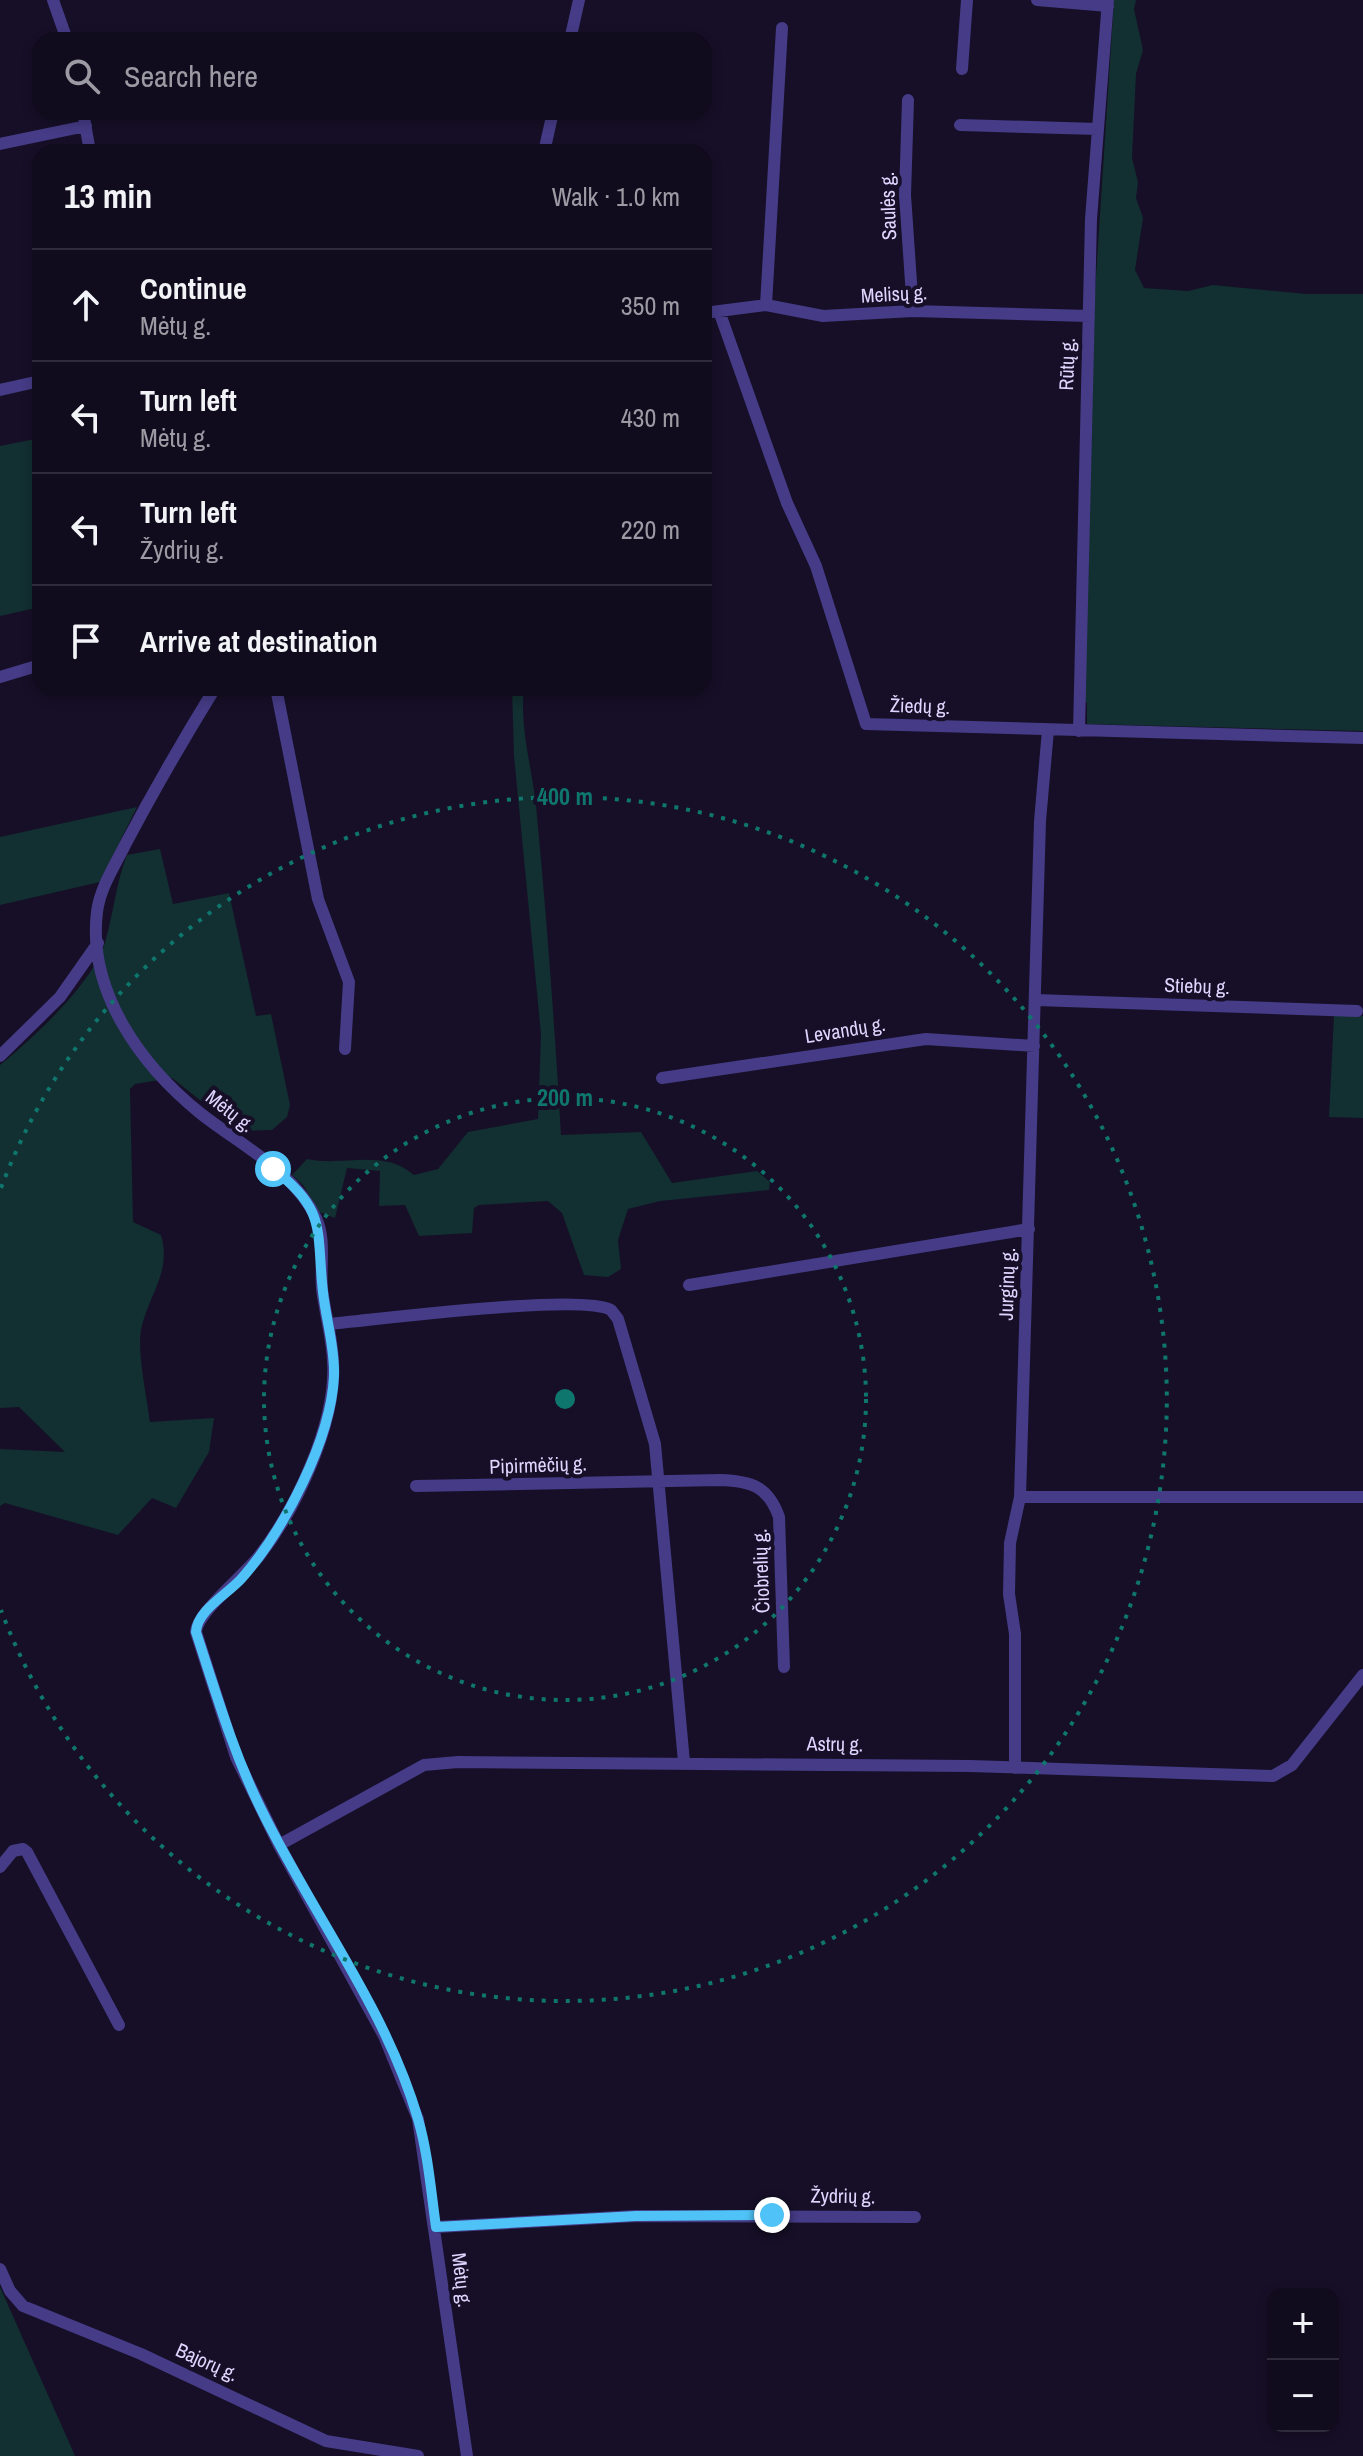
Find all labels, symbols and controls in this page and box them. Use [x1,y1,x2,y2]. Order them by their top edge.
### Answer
search box [32,32,712,120]
icon: search [60,54,104,98]
text: Search here [124,56,258,96]
street label: Saulės g. [873,171,902,241]
text: 13 min [64,173,152,219]
text: Walk · 1.0 km [552,179,680,214]
text: Continue [140,268,247,308]
street label: Melisų g. [860,278,928,309]
icon: ahead [64,283,108,327]
text: 350 m [621,288,680,323]
text: Mėtų g. [140,308,211,343]
street label: Rūtų g. [1052,337,1081,391]
text: Turn left [140,380,237,420]
icon: left [64,395,108,439]
text: 430 m [621,400,680,435]
text: Mėtų g. [140,420,211,455]
text: Turn left [140,492,237,532]
icon: left [64,507,108,551]
text: 220 m [621,512,680,547]
text: Žydrių g. [140,532,224,567]
icon: arrive [64,619,108,663]
text: Arrive at destination [140,621,378,661]
street label: Žiedų g. [889,691,951,720]
text: 400 m [537,780,593,812]
street label: Stiebų g. [1164,971,1230,1000]
street label: Levandų g. [803,1010,887,1049]
text: 200 m [537,1081,593,1113]
street label: Mėtų g. [200,1083,260,1138]
route start [255,1151,291,1187]
street label: Jurginų g. [992,1247,1021,1321]
centre of rings [551,1385,579,1413]
street label: Pipirmėčių g. [489,1449,587,1480]
street label: Čiobrelių g. [746,1528,775,1614]
street label: Astrų g. [806,1729,864,1757]
street label: Žydrių g. [810,2181,876,2210]
route end [754,2197,790,2233]
street label: Mėtų g. [446,2251,479,2309]
map controls [1267,2288,1339,2432]
button: + [1267,2288,1339,2360]
street label: Bajorų g. [172,2336,243,2387]
button: − [1267,2360,1339,2432]

